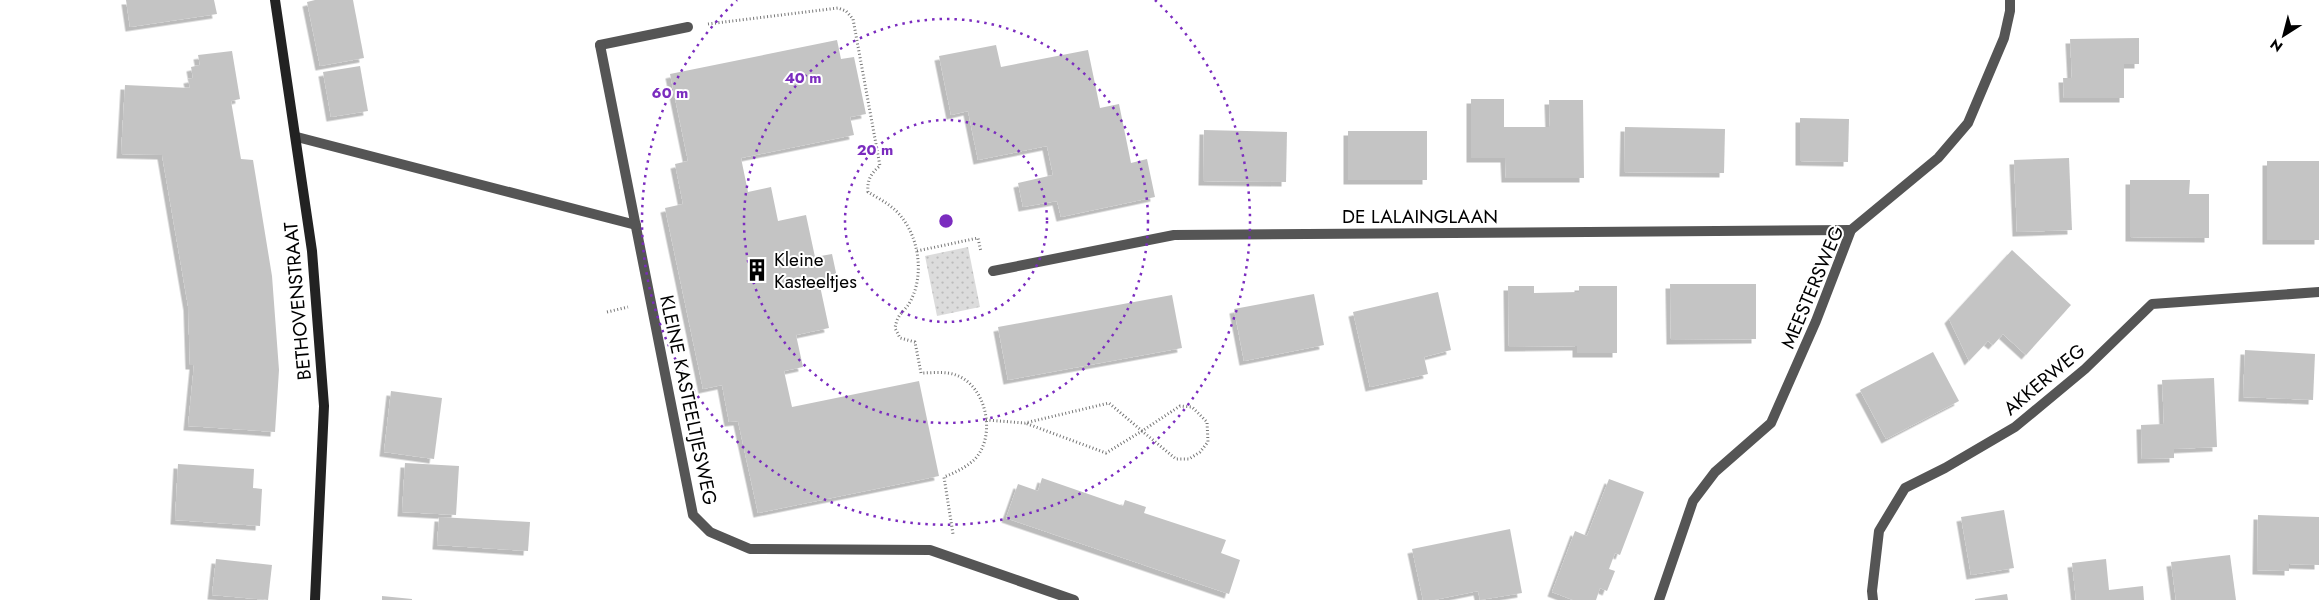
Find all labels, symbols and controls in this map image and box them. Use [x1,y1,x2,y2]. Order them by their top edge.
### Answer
north arrow [2259,10,2309,60]
text: N [2266,34,2287,57]
text: 40 m [784,67,822,89]
text: 60 m [652,82,688,104]
text: 20 m [857,139,893,161]
street label: DE LALAINGLAAN [1342,203,1498,230]
centre of rings [937,212,955,230]
street label: BETHOVENSTRAAT [277,221,318,381]
street label: MEESTERSWEG [1774,222,1850,353]
place label: Kleine Kasteeltjes [774,246,857,295]
building icon: Kleine Kasteeltjes [744,257,770,283]
street label: KLEINE KASTEELTJESWEG [653,293,724,508]
street label: AKKERWEG [1998,337,2091,422]

